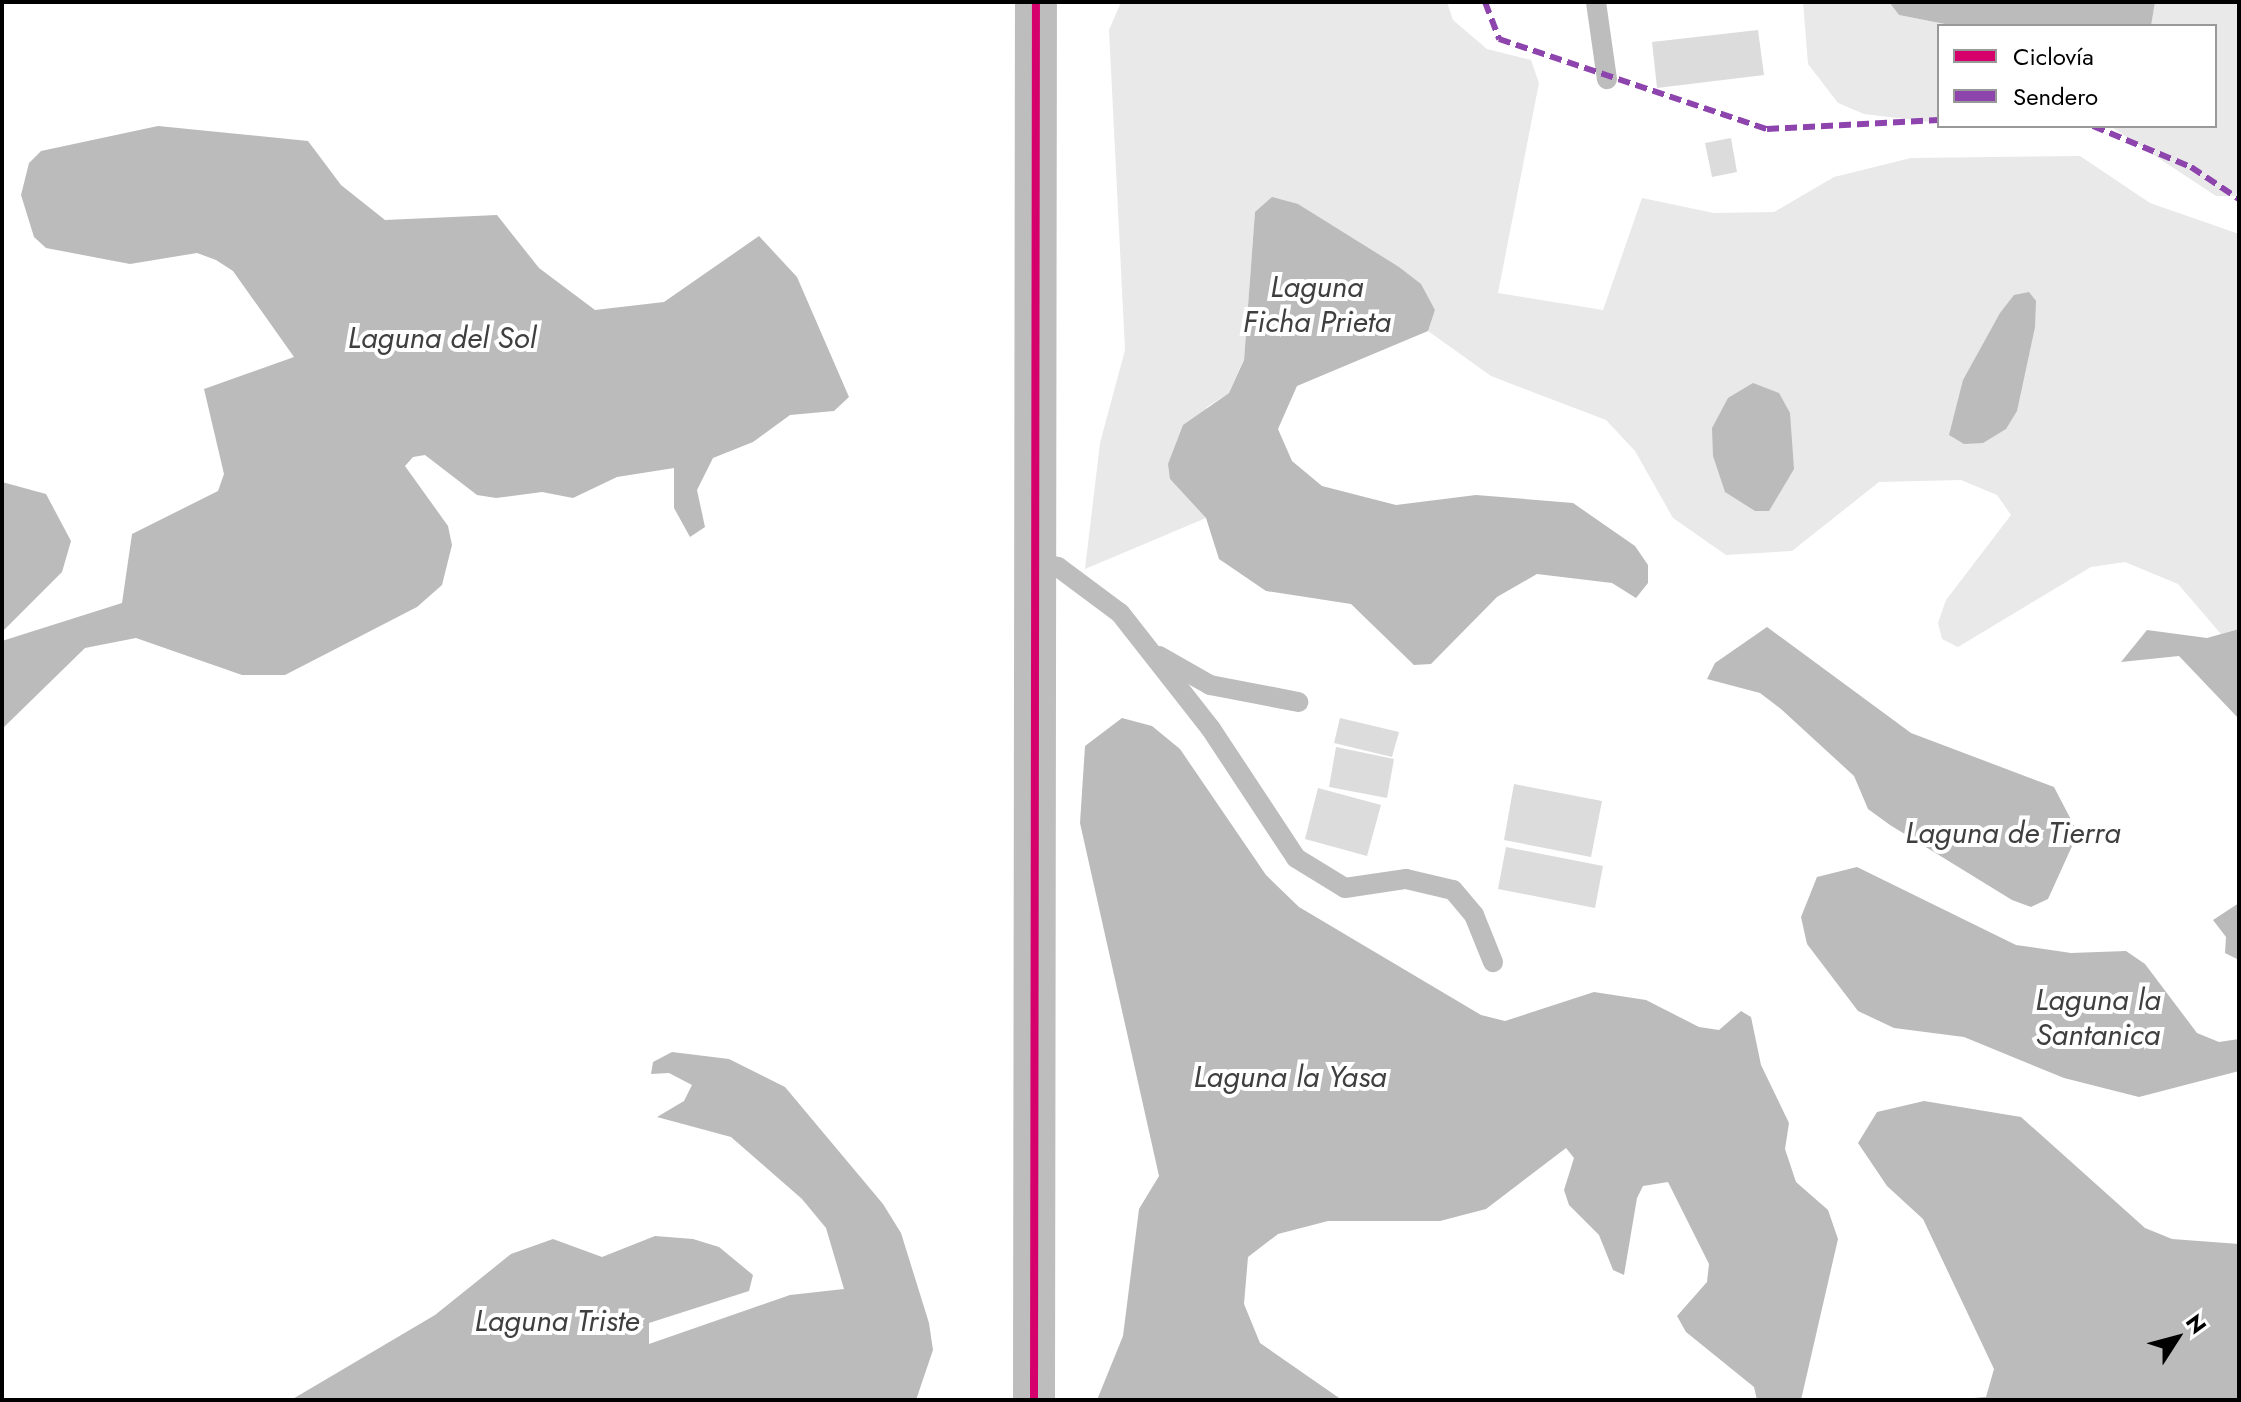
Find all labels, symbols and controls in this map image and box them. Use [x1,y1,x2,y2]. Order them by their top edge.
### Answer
legend [1937,24,2217,128]
text: Ciclovía [2013,39,2094,74]
text: Sendero [2013,79,2098,114]
water label: Laguna Ficha Prieta [1243,269,1391,340]
water label: Laguna del Sol [348,320,536,356]
water label: Laguna de Tierra [1905,815,2121,851]
water label: Laguna la Santanica [2035,982,2161,1052]
water label: Laguna la Yasa [1194,1059,1386,1095]
north arrow [2137,1298,2217,1378]
water label: Laguna Triste [475,1303,639,1339]
text: N [2178,1307,2214,1340]

